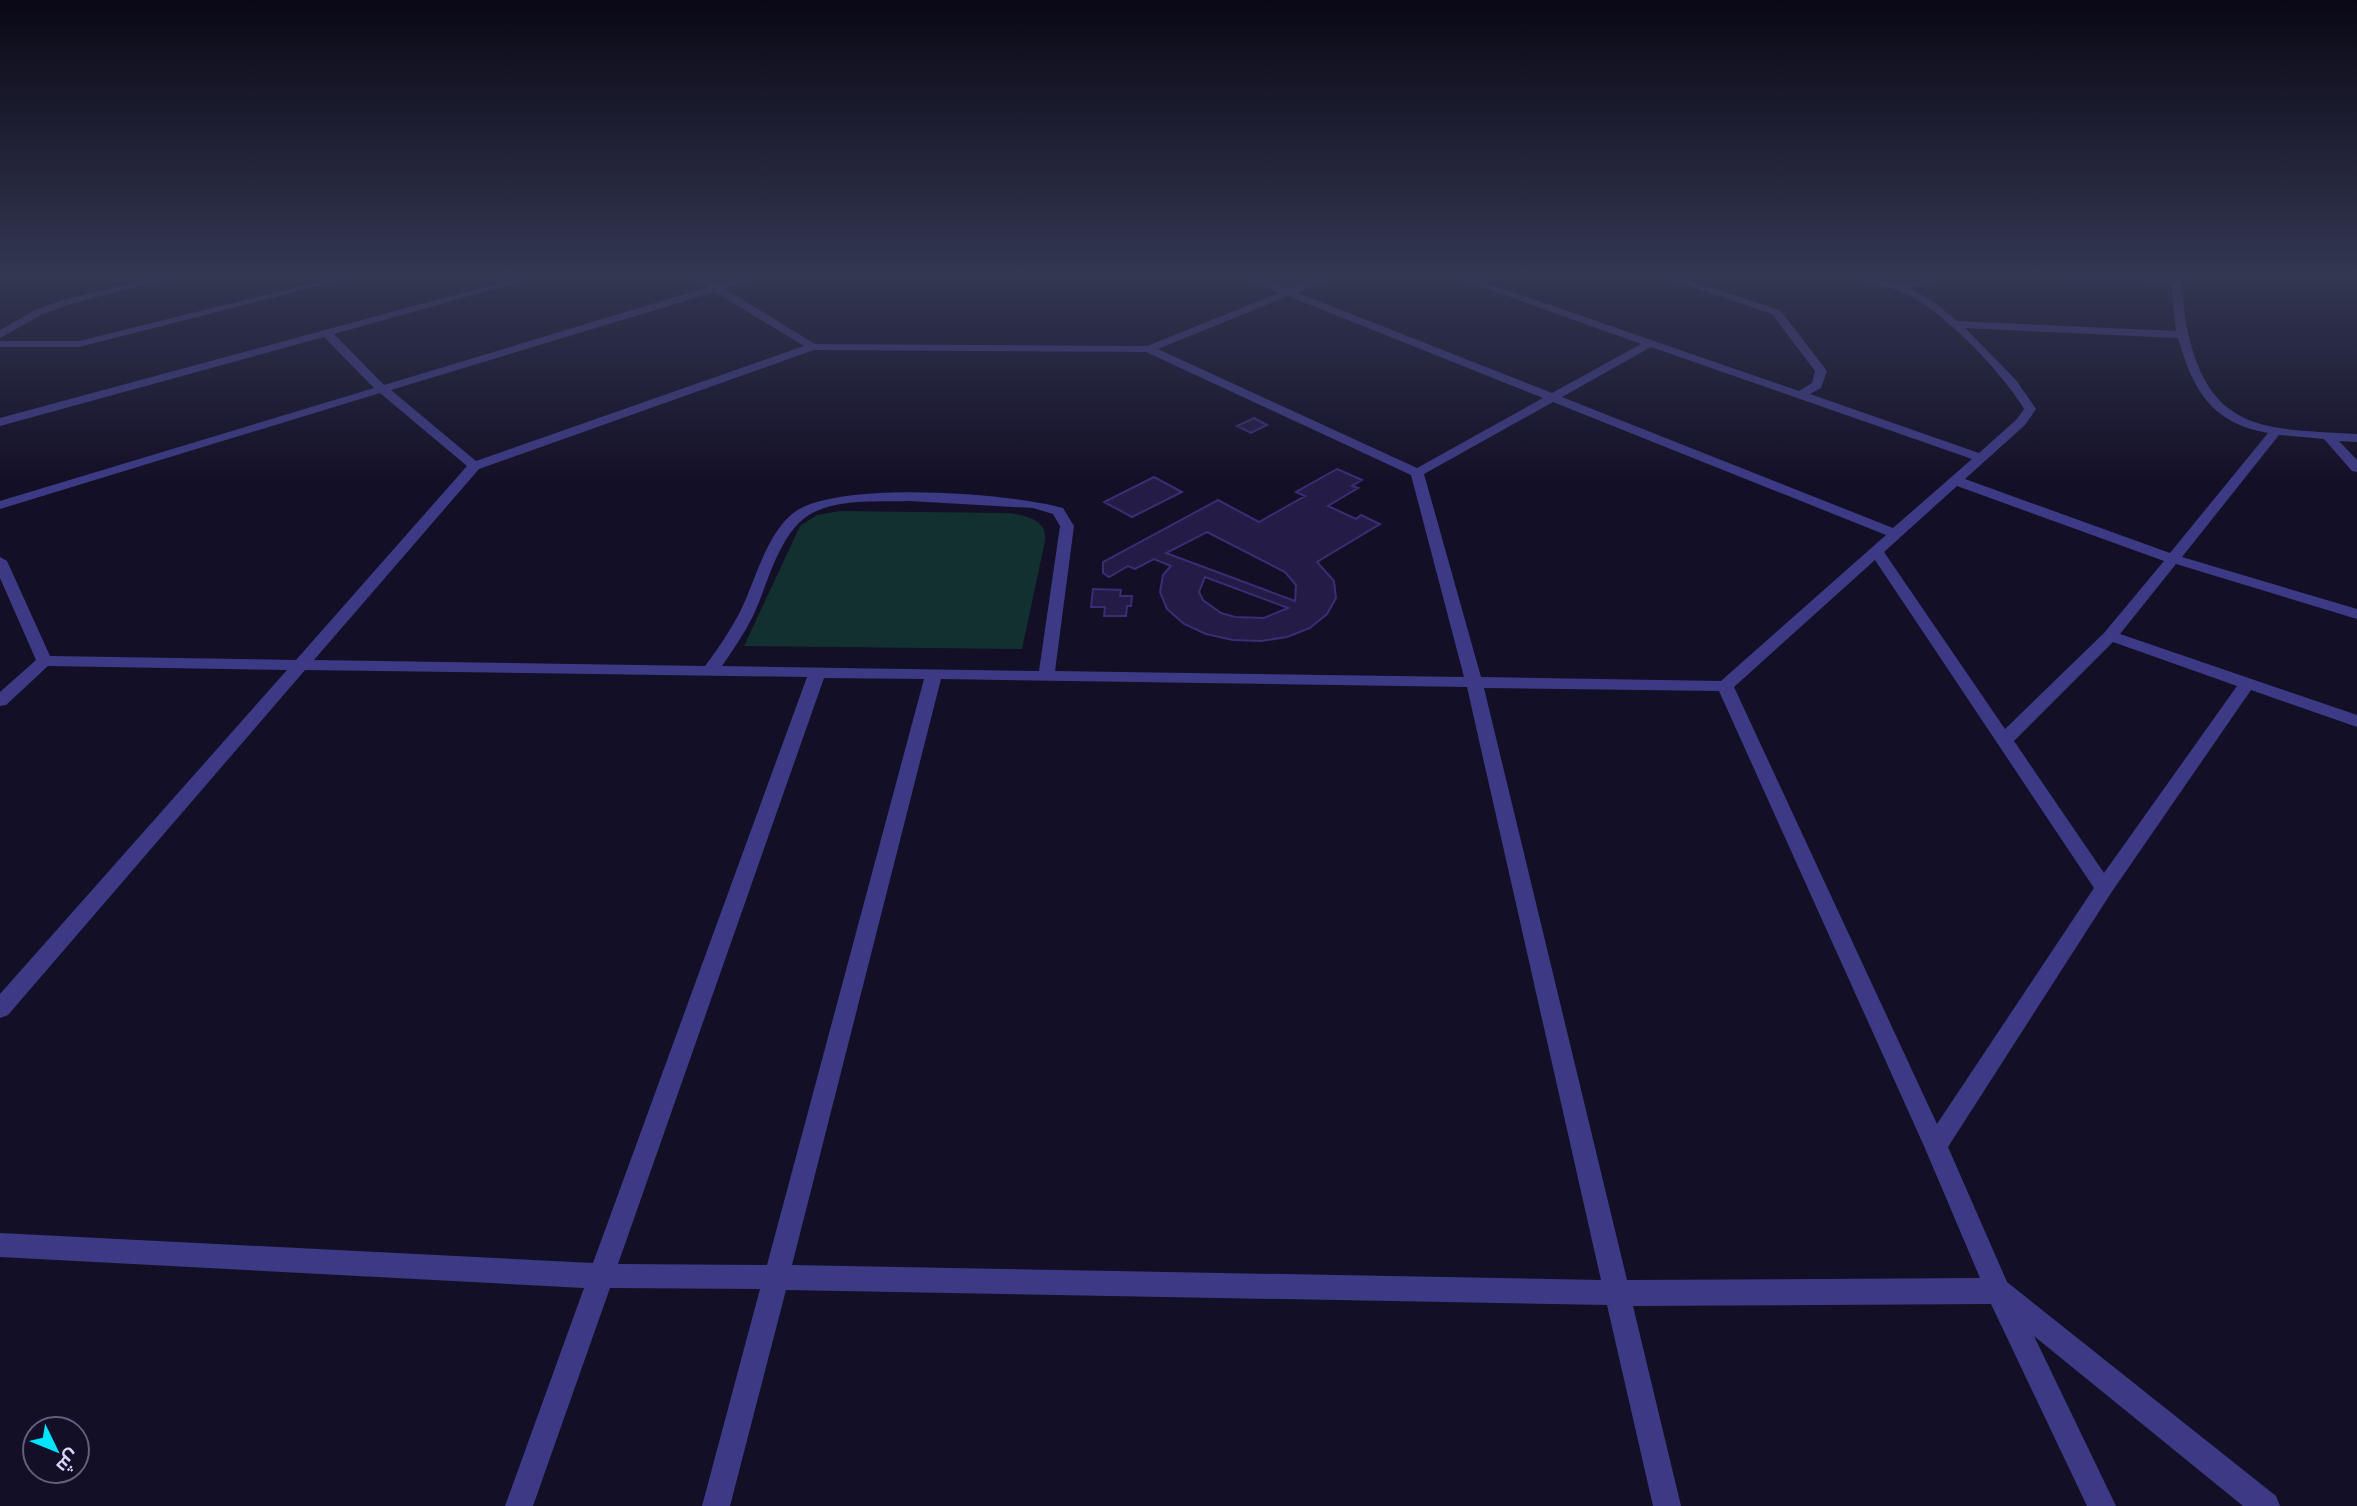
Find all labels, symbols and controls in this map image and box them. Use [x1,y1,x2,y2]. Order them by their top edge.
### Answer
north arrow [21,1415,91,1485]
text: ش [51,1444,85,1478]

